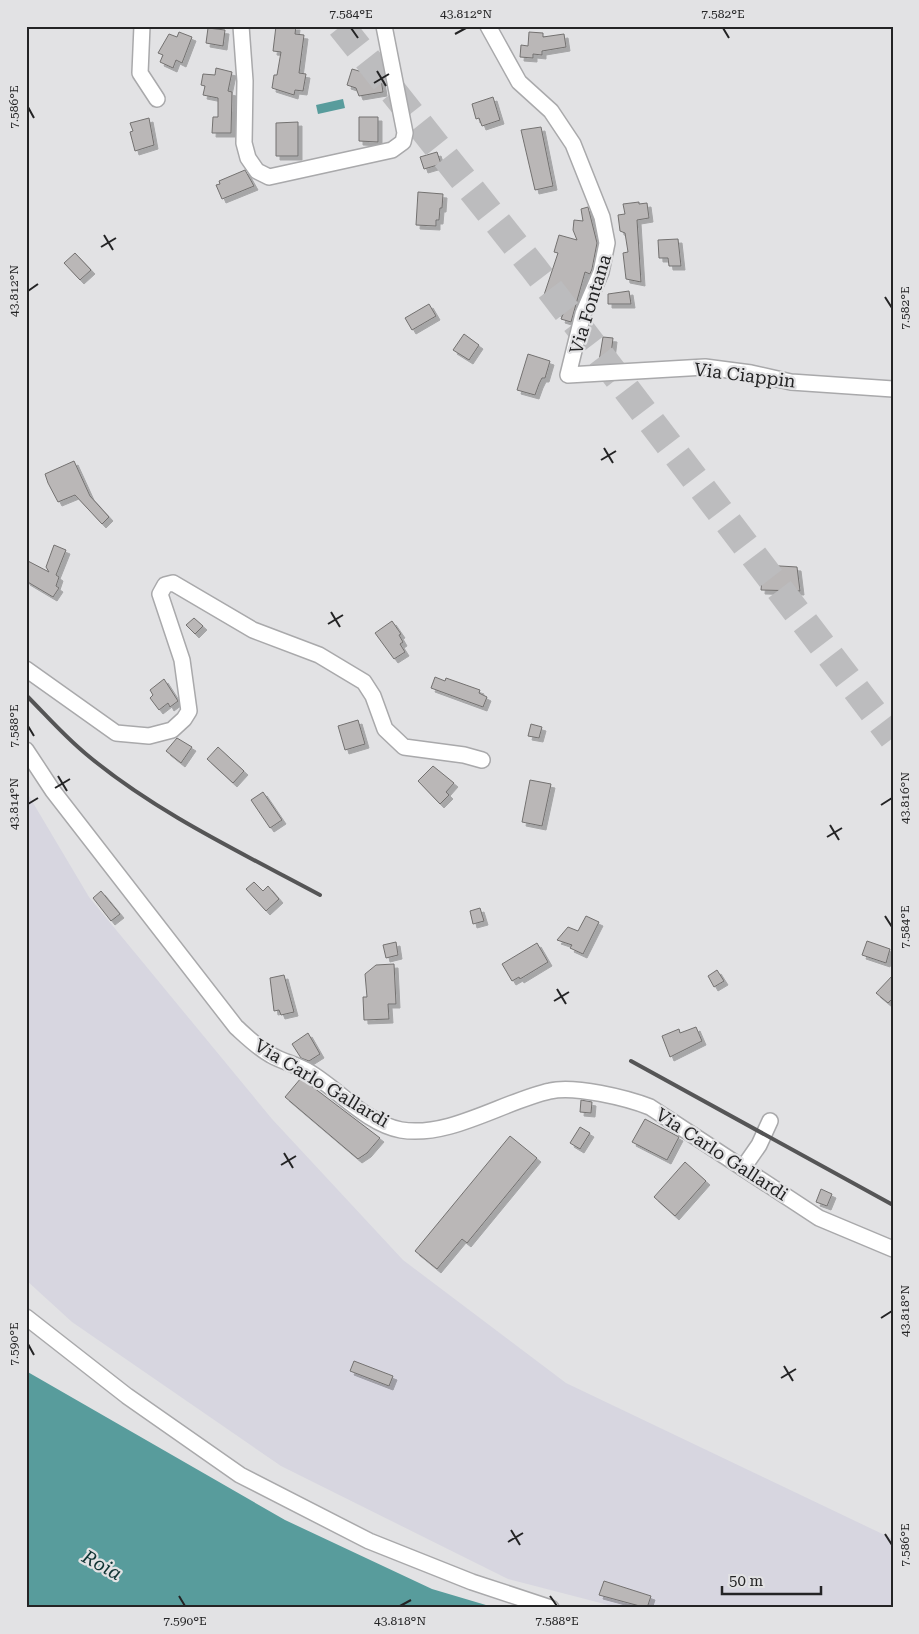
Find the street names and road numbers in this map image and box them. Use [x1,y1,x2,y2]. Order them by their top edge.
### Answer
street label: Via Fontana [565,251,615,356]
street label: Via Ciappin [693,358,797,392]
street label: Via Carlo Gallardi [251,1035,393,1132]
street label: Via Carlo Gallardi [652,1103,792,1205]

